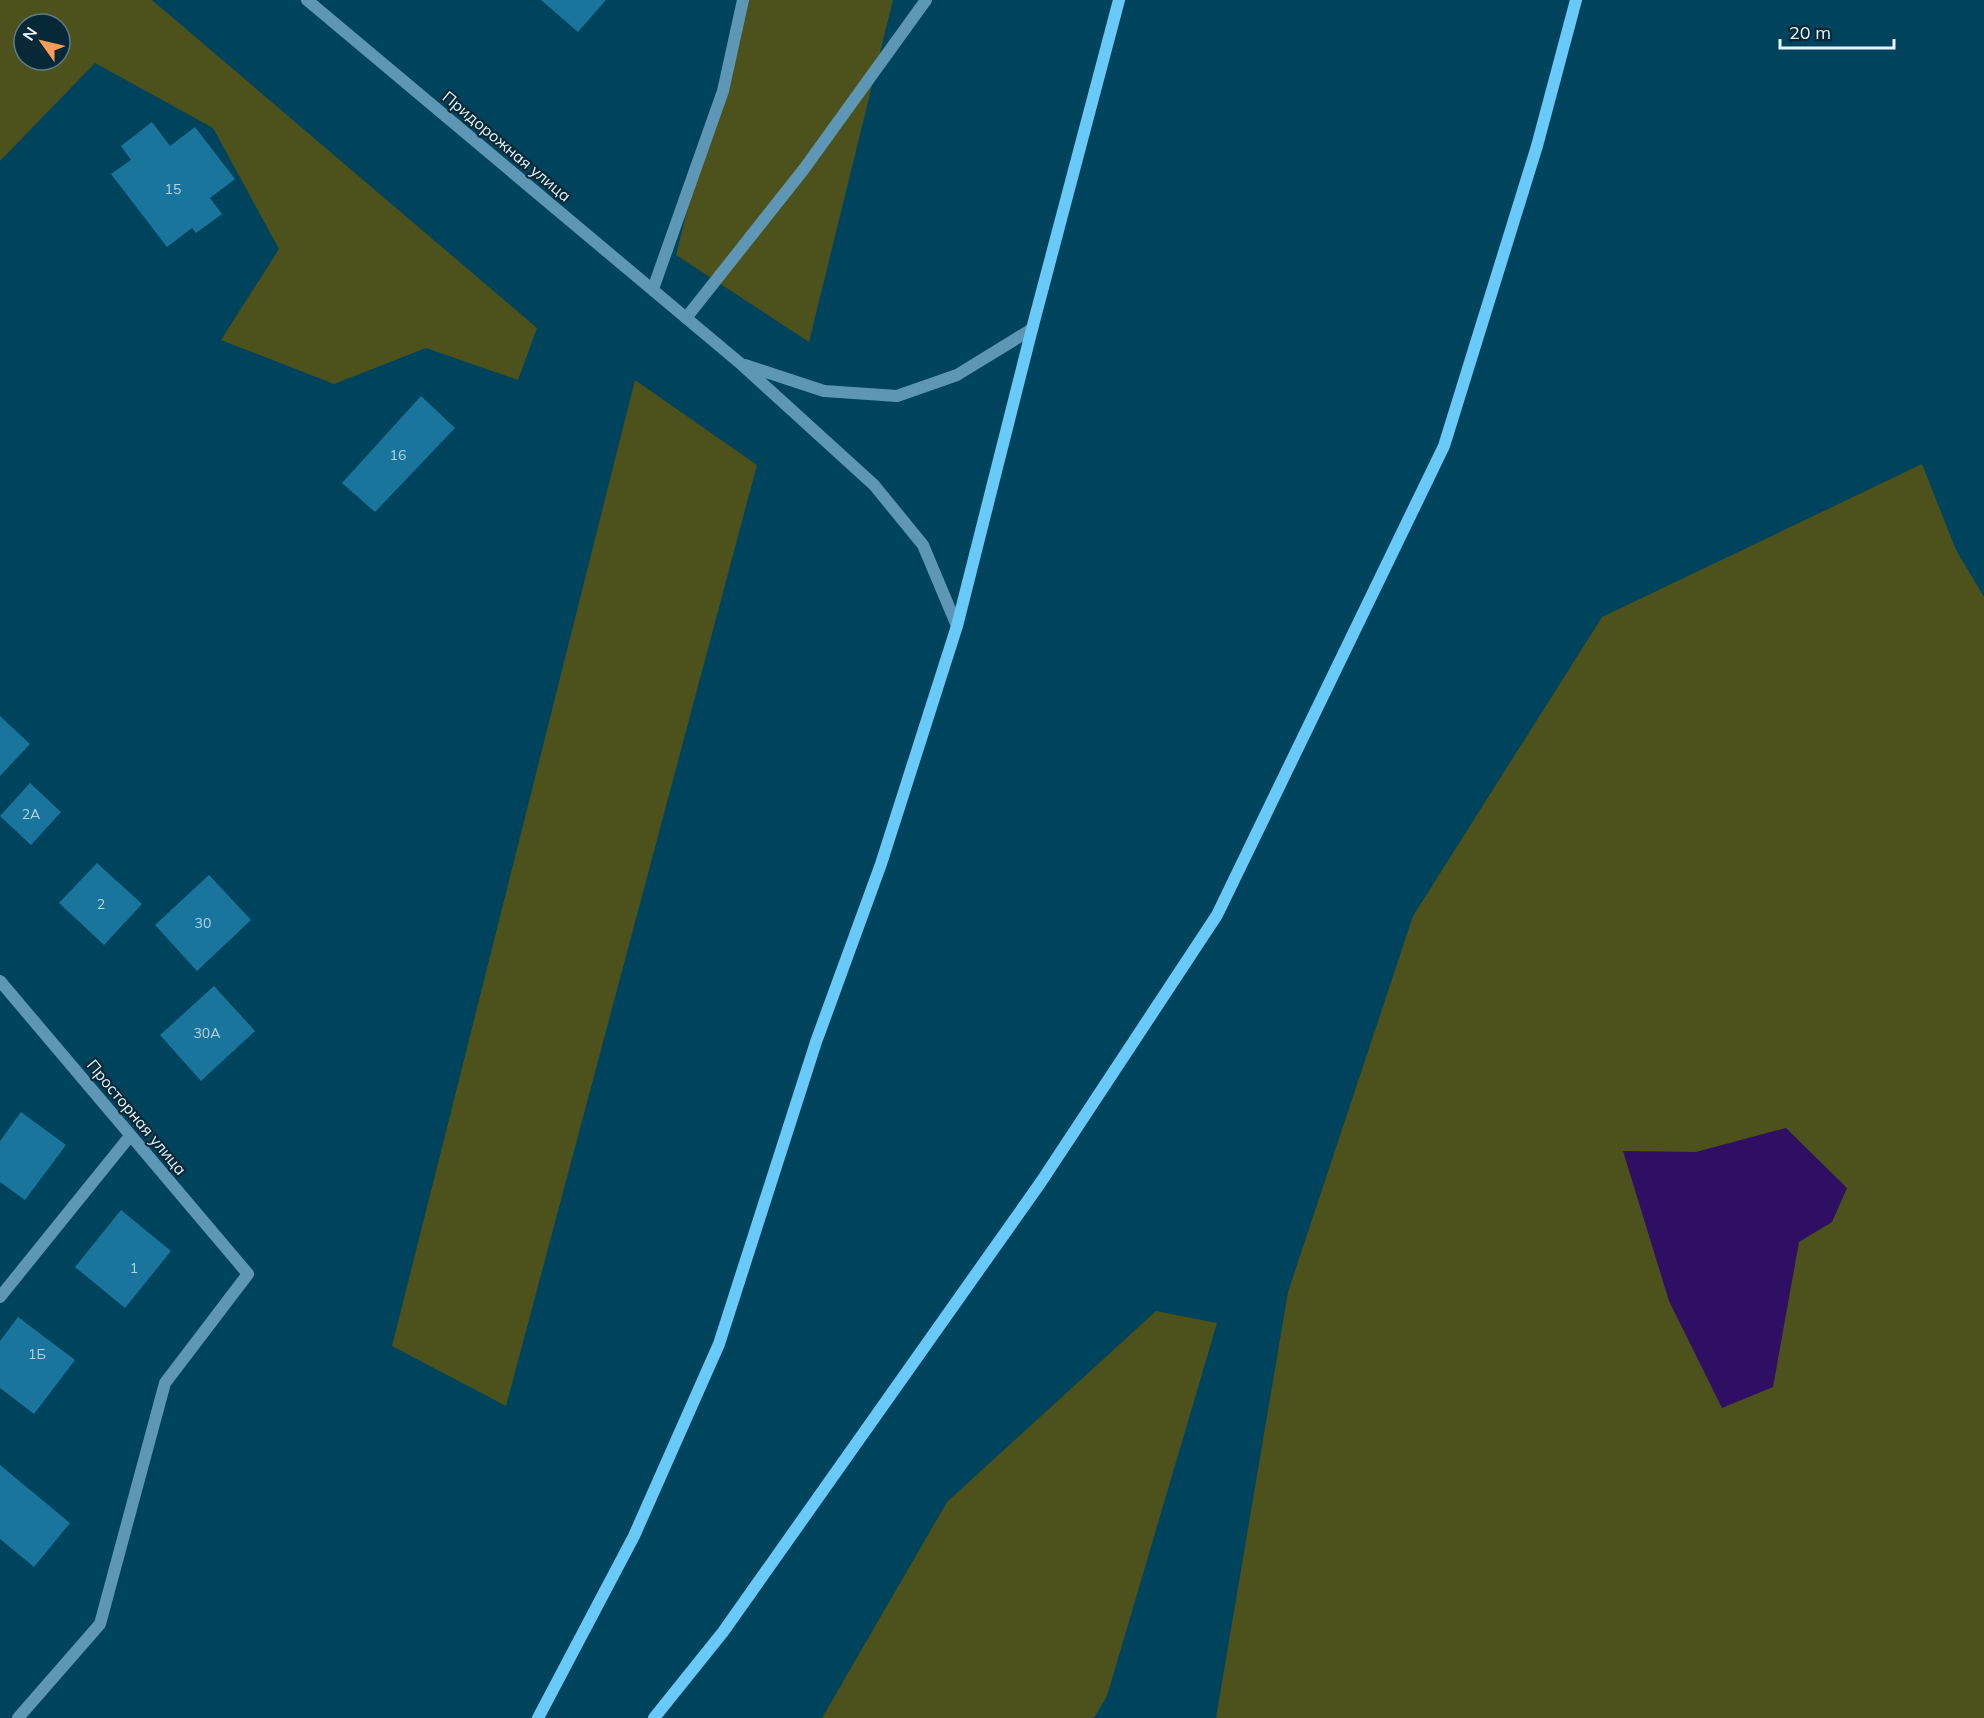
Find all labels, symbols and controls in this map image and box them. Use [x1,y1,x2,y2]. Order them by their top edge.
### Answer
north arrow [12,12,72,72]
scale bar [1780,12,1894,50]
text: 20 m [1789,21,1831,44]
text: N [18,23,41,44]
street label: Придорожная улица [439,86,575,206]
house number: 15 [165,180,181,198]
house number: 16 [390,446,406,464]
house number: 2А [22,805,41,823]
house number: 2 [97,895,105,913]
house number: 30 [195,914,211,932]
house number: 30А [193,1024,221,1042]
street label: Просторная улица [83,1055,191,1179]
house number: 1 [130,1259,138,1277]
house number: 1Б [28,1345,46,1363]

